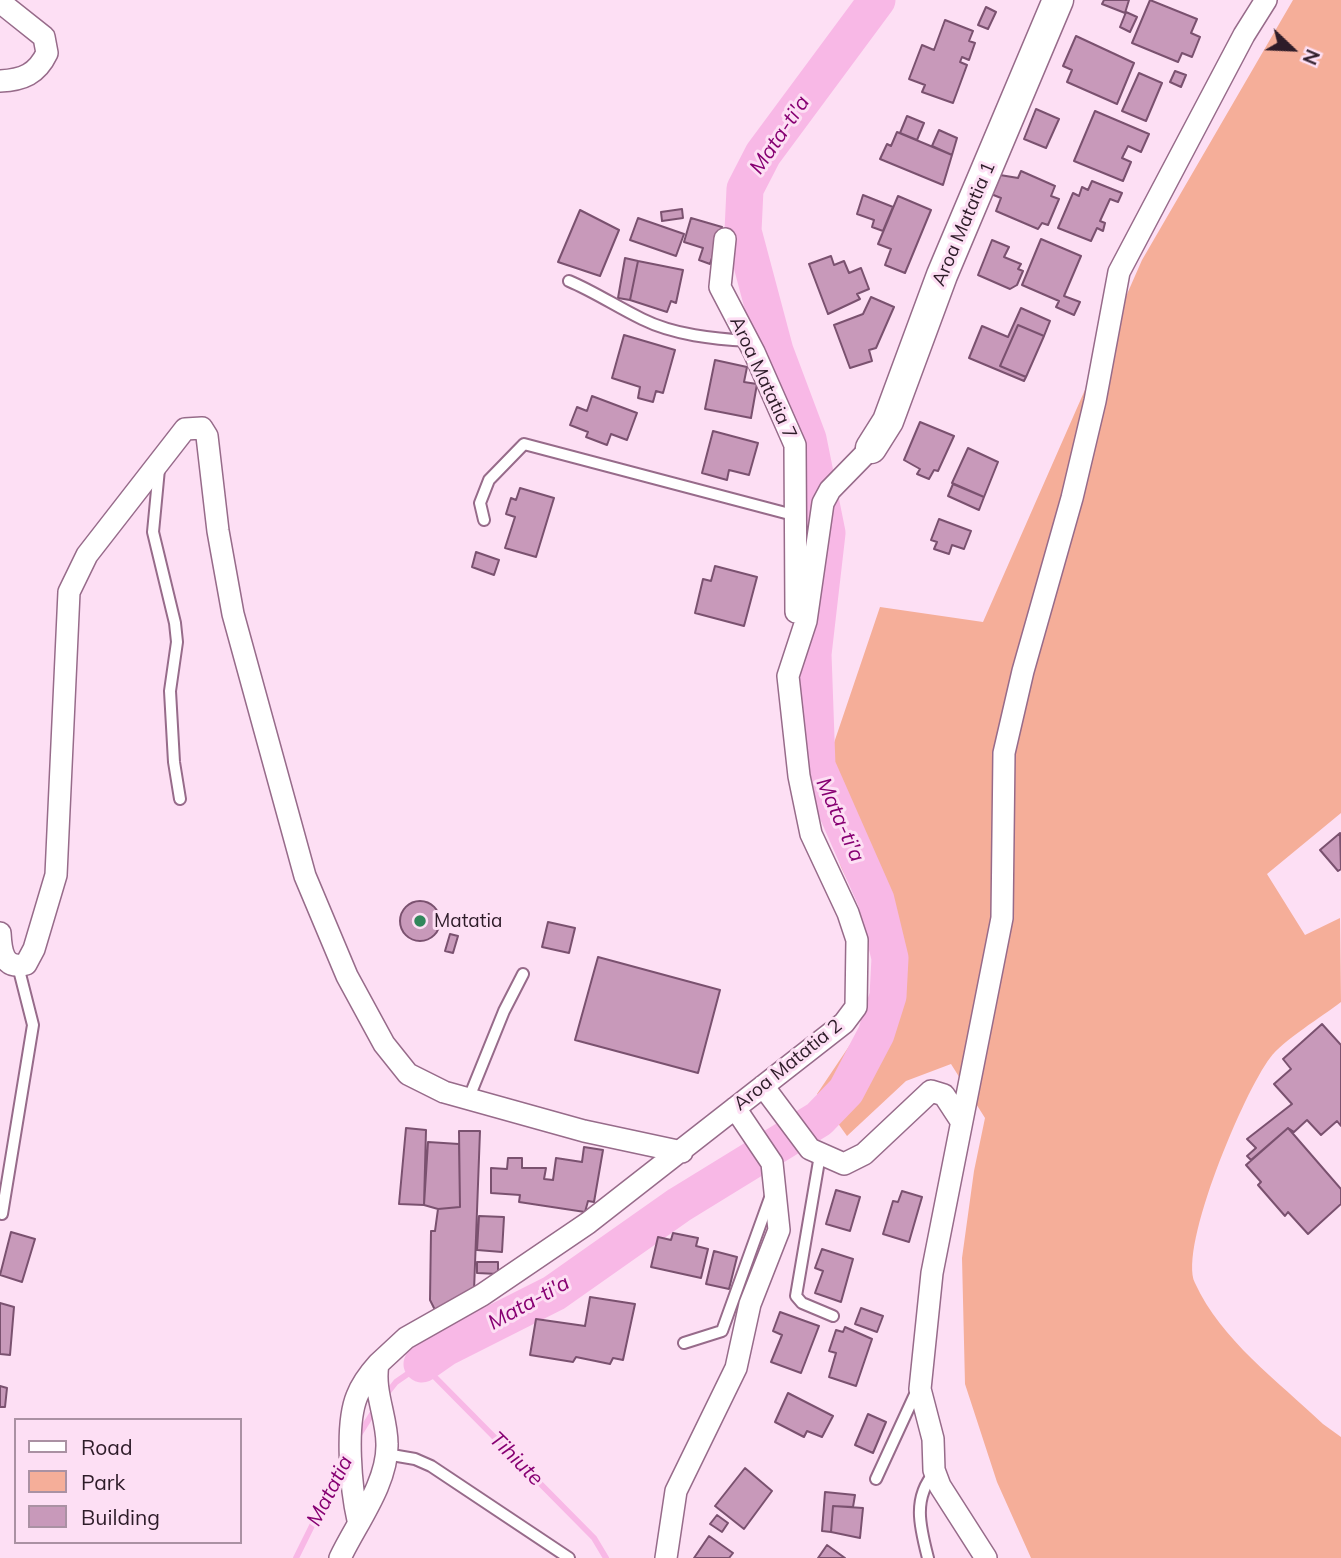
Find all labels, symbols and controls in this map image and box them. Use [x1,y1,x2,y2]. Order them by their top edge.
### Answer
north arrow [1257,14,1327,84]
text: N [1297,46,1325,68]
water label: Mata-ti'a [745,91,815,179]
street label: Aroa Matatia 1 [928,159,1000,289]
street label: Aroa Matatia 7 [725,313,801,443]
water label: Mata-ti'a [810,774,870,866]
place label: Matatia [434,910,502,932]
marker: Matatia [412,913,428,929]
street label: Aroa Matatia 2 [729,1014,847,1116]
water label: Mata-ti'a [484,1270,574,1336]
legend [14,1418,242,1544]
water label: Tihiute [484,1427,548,1491]
text: Road [81,1434,132,1460]
water label: Matatia [302,1452,358,1530]
text: Park [81,1469,125,1495]
text: Building [81,1504,160,1530]

